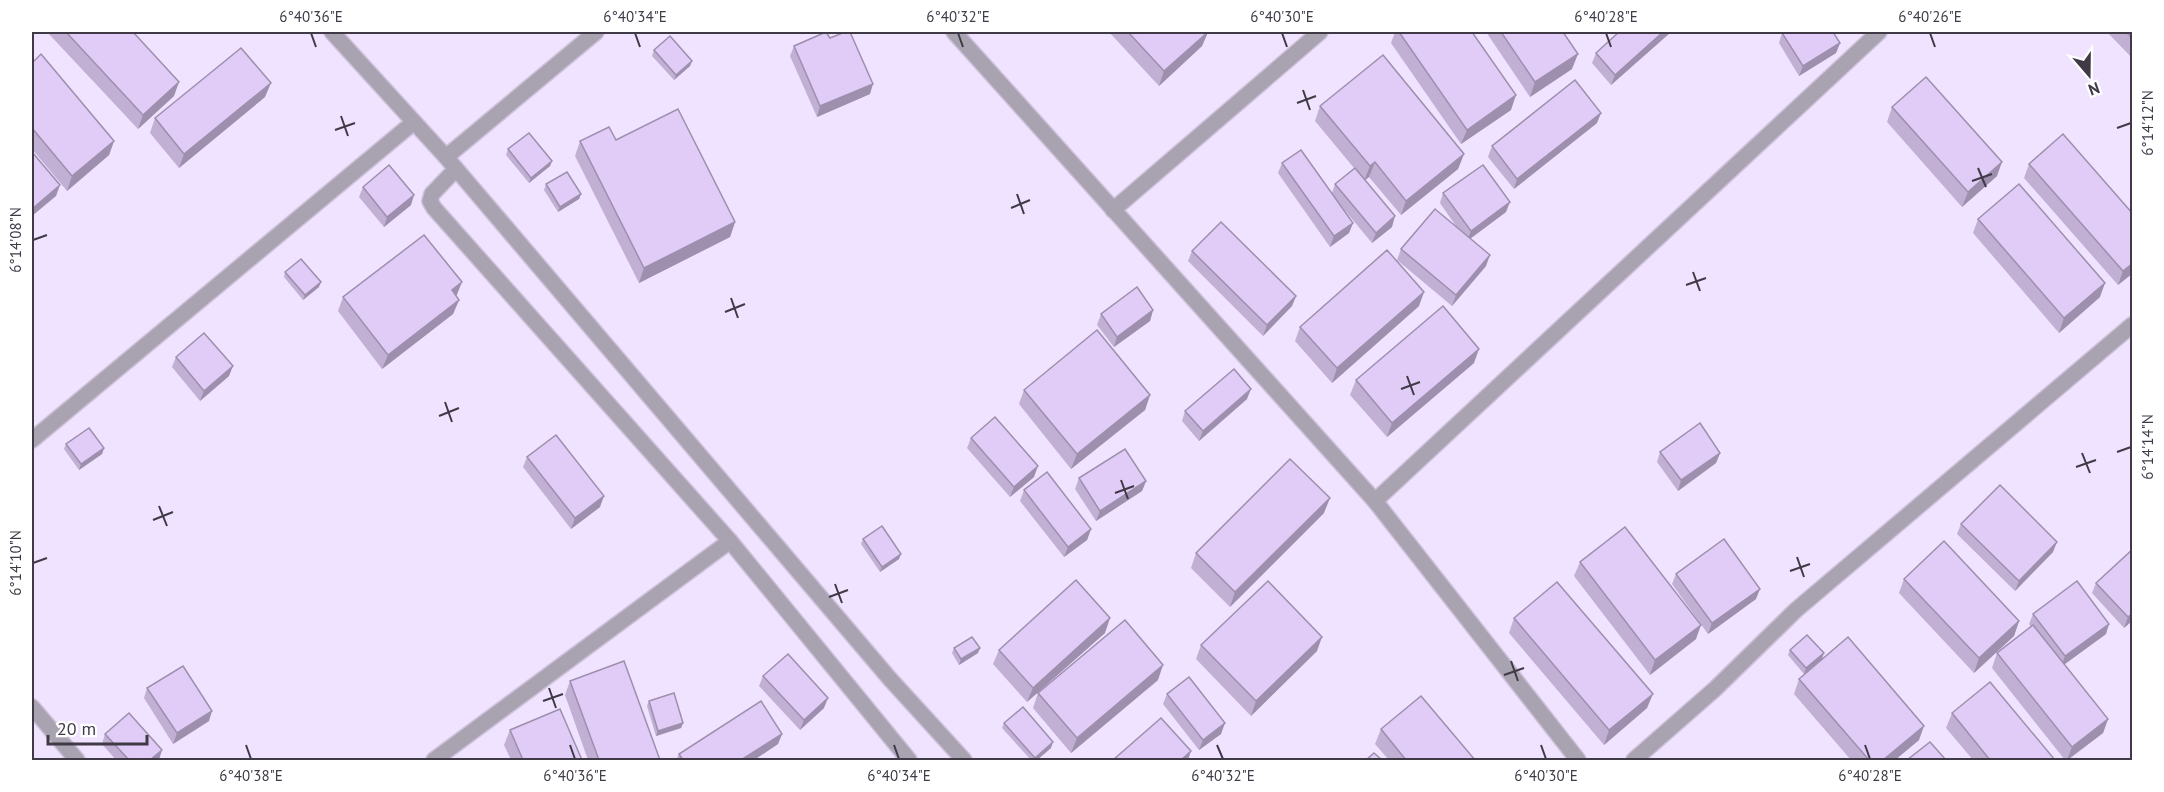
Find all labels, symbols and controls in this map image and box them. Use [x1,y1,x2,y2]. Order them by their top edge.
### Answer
text: 6°40'36"E [279,7,343,26]
text: 6°40'34"E [603,7,667,26]
text: 6°40'32"E [926,7,990,26]
text: 6°40'30"E [1250,7,1314,26]
text: 6°40'28"E [1574,7,1638,26]
text: 6°40'26"E [1898,7,1962,26]
north arrow [2059,45,2119,105]
text: N [2086,78,2102,100]
text: 6°14'12"N [2138,90,2157,156]
text: 6°14'08"N [6,207,25,273]
text: 6°14'14"N [2138,414,2157,480]
text: 6°14'10"N [6,530,25,596]
scale bar [48,708,147,746]
text: 20 m [57,717,96,740]
text: 6°40'38"E [219,766,283,785]
text: 6°40'36"E [543,766,607,785]
text: 6°40'34"E [867,766,931,785]
text: 6°40'32"E [1191,766,1255,785]
text: 6°40'30"E [1514,766,1578,785]
text: 6°40'28"E [1838,766,1902,785]

